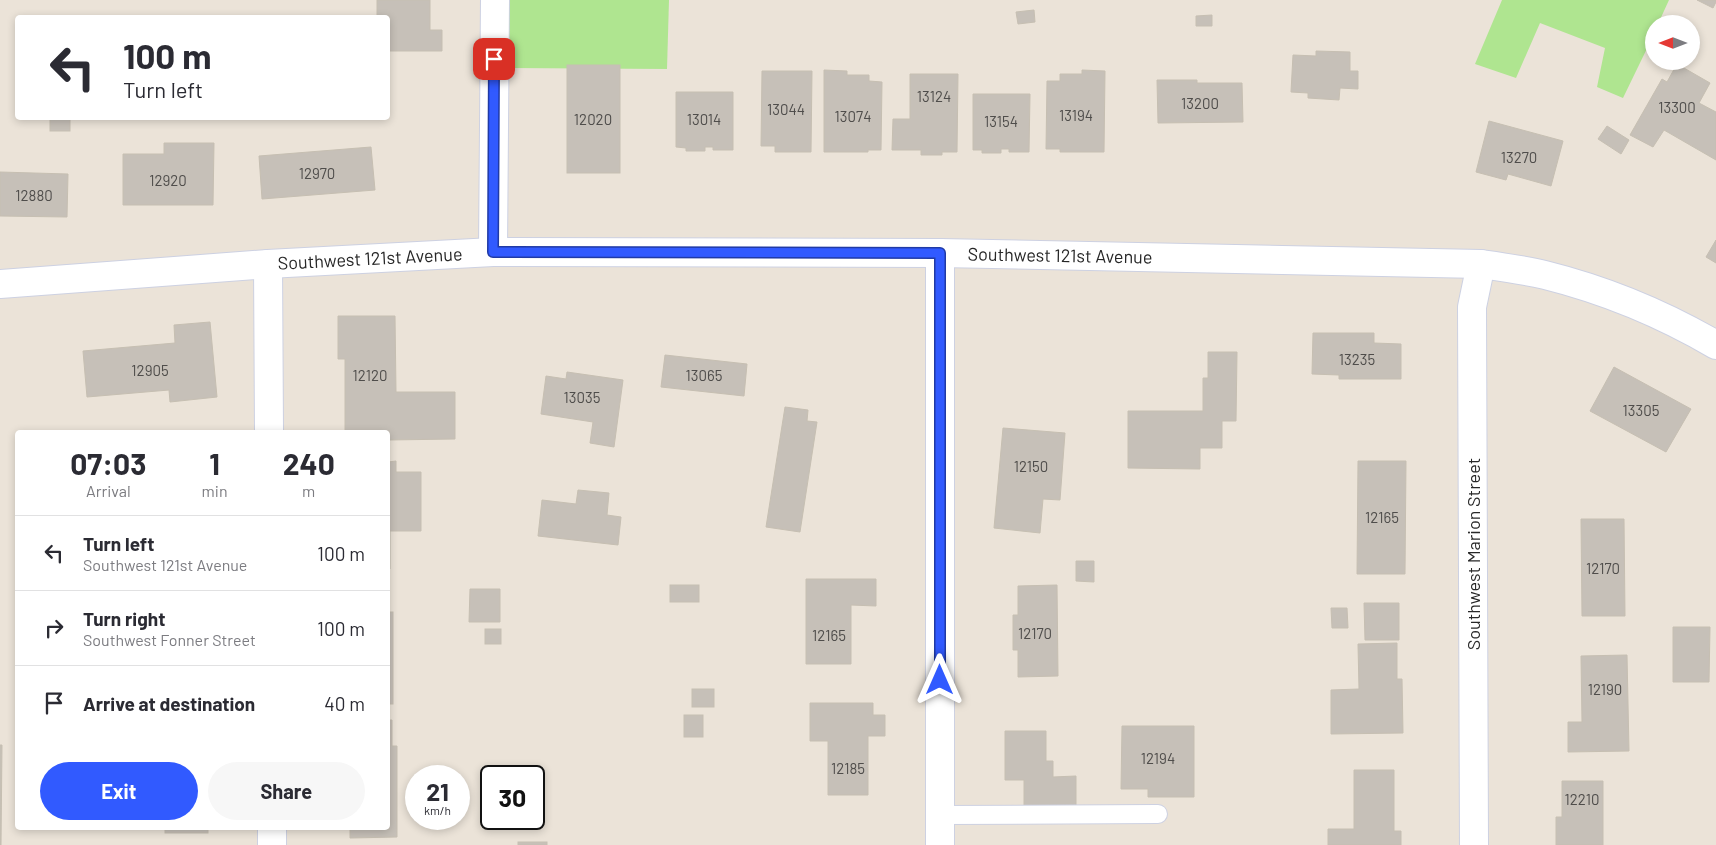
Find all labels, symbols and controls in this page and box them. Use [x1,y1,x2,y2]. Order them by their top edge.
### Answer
north arrow [1645,15,1700,70]
map controls [1645,15,1700,70]
text: 100 m [123,34,212,76]
icon: left [40,35,105,100]
pin [473,38,515,80]
icon: arrive [480,45,508,73]
text: Turn left [123,76,203,102]
house number: 13124 [917,87,951,105]
house number: 13200 [1181,94,1219,112]
house number: 13300 [1658,98,1696,116]
house number: 13044 [767,100,805,118]
house number: 13194 [1059,106,1093,124]
house number: 13074 [835,107,871,125]
house number: 12020 [574,110,612,128]
house number: 13014 [687,110,721,128]
house number: 13154 [984,112,1018,130]
house number: 13270 [1501,148,1537,166]
house number: 12970 [299,164,335,182]
house number: 12920 [149,171,187,189]
house number: 12880 [15,186,53,204]
street label: Southwest 121st Avenue [277,242,463,274]
street label: Southwest 121st Avenue [967,242,1153,268]
house number: 13235 [1339,350,1375,368]
house number: 12905 [131,361,169,379]
house number: 12120 [353,366,387,384]
house number: 13065 [686,366,722,384]
house number: 13035 [564,388,600,406]
house number: 13305 [1623,401,1659,419]
text: 07:03 [70,445,146,481]
text: 1 [209,445,220,481]
text: 240 [283,445,335,481]
house number: 12150 [1014,457,1048,475]
street label: Southwest Marion Street [1462,458,1484,650]
text: Arrival [86,481,131,500]
text: min [202,481,228,500]
text: m [302,481,315,500]
house number: 12165 [1365,508,1399,526]
text: Turn left [83,532,154,555]
icon: left [40,539,68,567]
text: 100 m [317,542,365,565]
text: Southwest 121st Avenue [83,555,247,574]
house number: 12170 [1586,559,1620,577]
text: Turn right [83,607,165,630]
icon: right [40,614,68,642]
text: 100 m [317,617,365,640]
house number: 12170 [1018,624,1052,642]
house number: 12165 [812,626,846,644]
text: Southwest Fonner Street [83,630,256,649]
position arrow [913,653,965,705]
house number: 12190 [1588,680,1622,698]
icon: arrive [40,689,68,717]
text: Arrive at destination [83,692,255,715]
text: 40 m [324,692,365,715]
house number: 12194 [1141,749,1175,767]
house number: 12185 [831,759,865,777]
button: Exit [40,762,198,820]
button: Share [208,762,365,820]
speed limit sign: 30 [480,765,545,830]
text: 21 [426,776,449,806]
house number: 12210 [1565,790,1599,808]
text: km/h [424,803,451,817]

